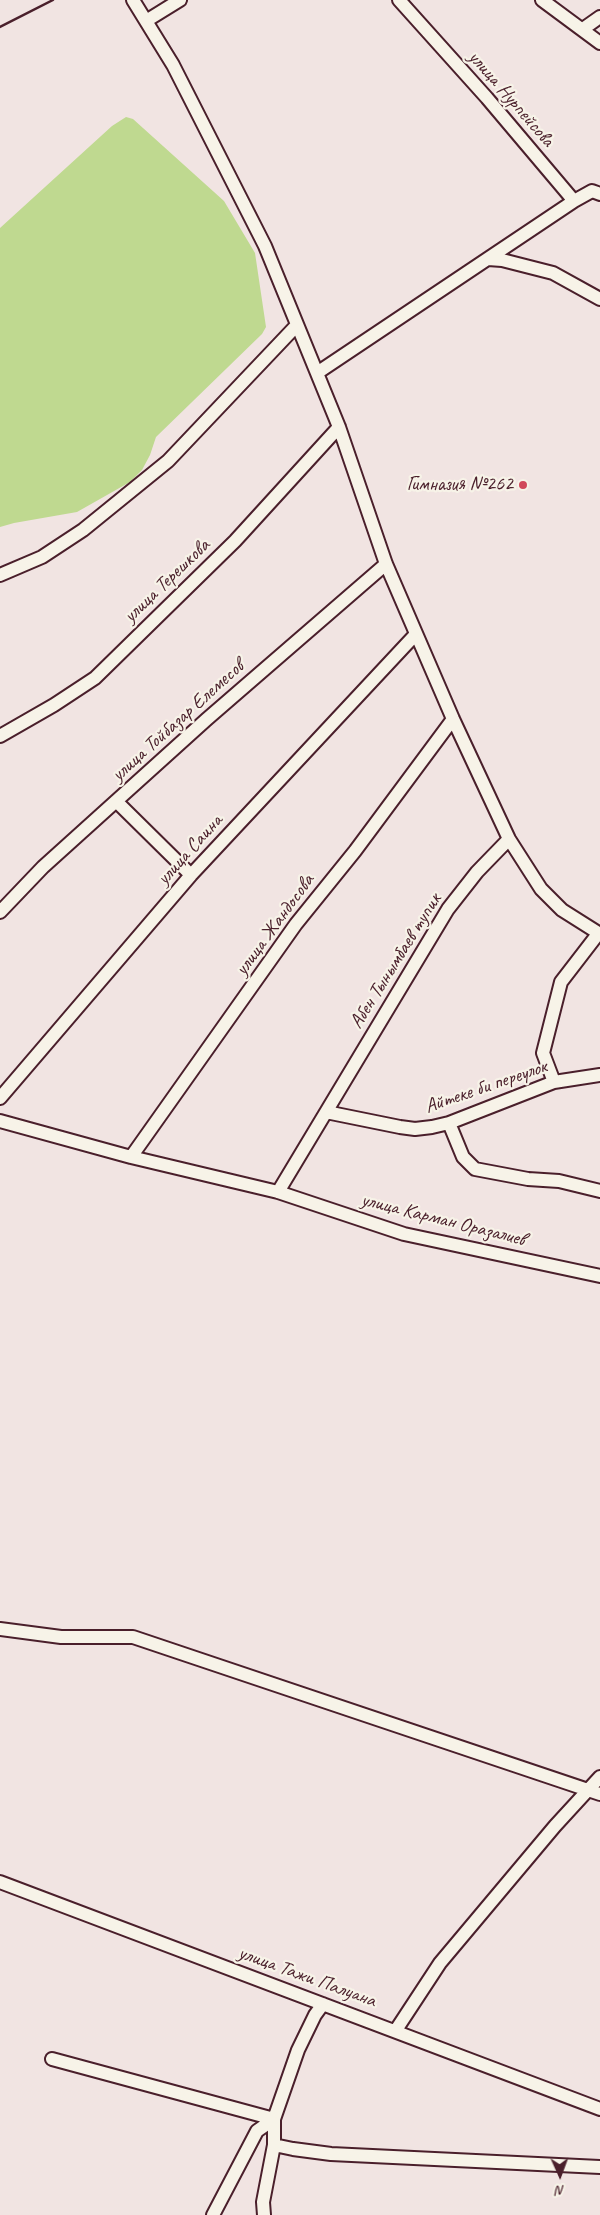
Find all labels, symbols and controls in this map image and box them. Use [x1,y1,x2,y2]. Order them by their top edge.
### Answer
street label: улица Нурпейсова [463,46,559,152]
place label: Гимназия №262 [407,473,513,497]
marker: Гимназия №262 [517,479,529,491]
street label: улица Терешкова [119,534,215,628]
street label: улица Тойбазар Елемесов [107,655,249,787]
street label: улица Саина [152,810,228,890]
street label: улица Жандосова [230,870,320,980]
street label: Абен Тынымбаев тупик [345,889,447,1033]
street label: Айтеке би переулок [422,1055,550,1119]
street label: улица Карман Оразалиев [358,1188,528,1252]
street label: улица Тажи Палуана [235,1941,379,2013]
north arrow [535,2150,585,2200]
text: N [556,2182,565,2199]

